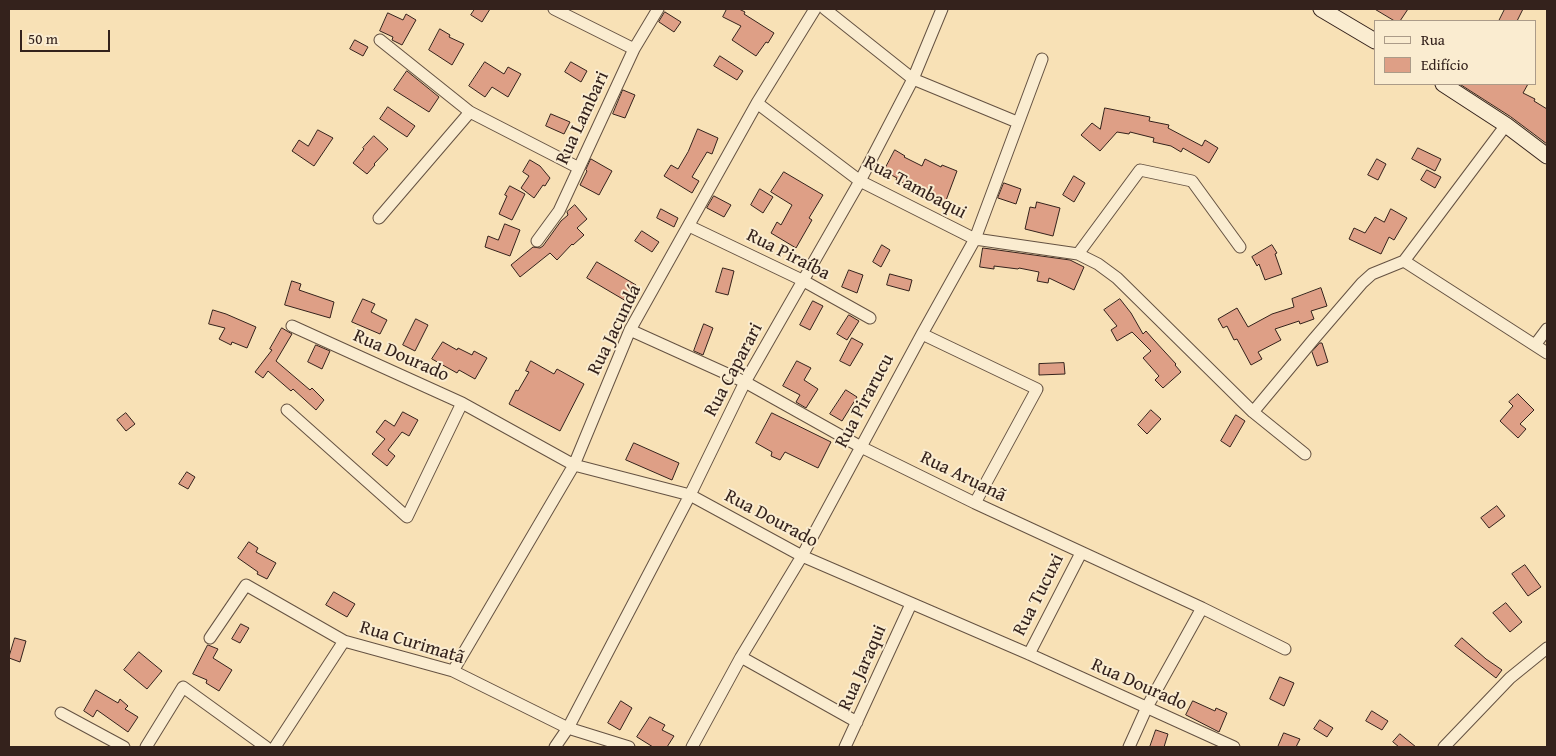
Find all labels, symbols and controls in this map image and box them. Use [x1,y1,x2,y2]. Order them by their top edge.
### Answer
scale bar [22,20,112,52]
legend [1374,20,1536,85]
text: 50 m [28,28,58,49]
text: Rua [1421,29,1445,50]
text: Edifício [1421,54,1468,75]
street label: Rua Lambari [552,68,614,168]
street label: Rua Tambaqui [860,151,970,225]
street label: Rua Piraíba [742,224,834,286]
street label: Rua Jacundá [583,281,647,379]
street label: Rua Caparari [700,319,768,421]
street label: Rua Dourado [350,325,452,387]
street label: Rua Pirarucu [831,350,899,452]
street label: Rua Aruanã [916,446,1010,508]
street label: Rua Dourado [720,485,822,553]
street label: Rua Tucuxi [1009,550,1069,640]
street label: Rua Curimatã [357,616,467,670]
street label: Rua Jaraqui [834,622,892,714]
street label: Rua Dourado [1088,654,1190,716]

